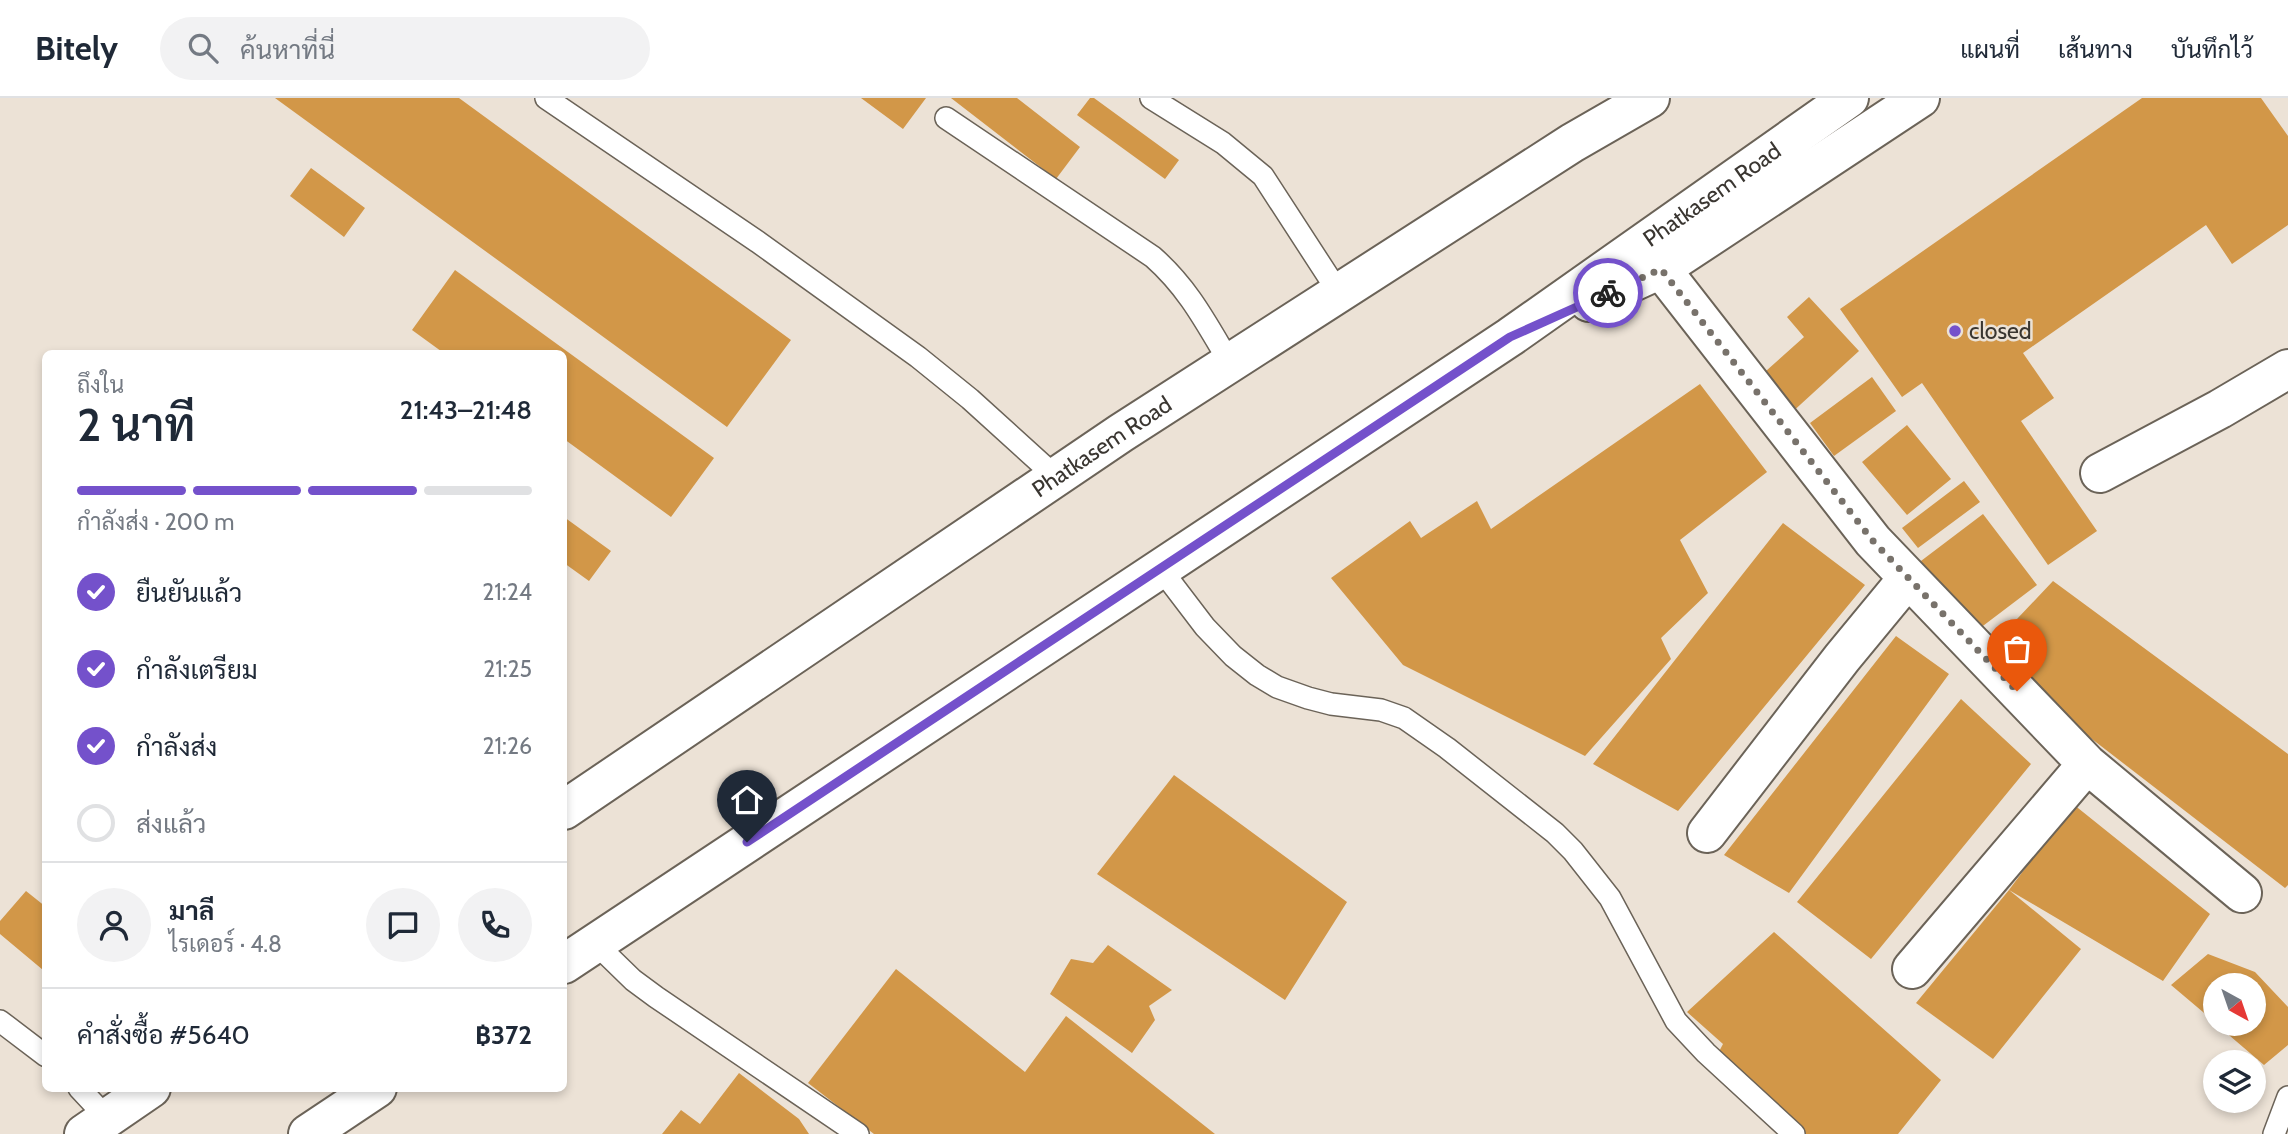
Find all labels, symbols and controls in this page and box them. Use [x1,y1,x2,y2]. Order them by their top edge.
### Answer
search box [160,17,650,80]
text: Bitely [35,28,118,68]
icon: search [184,29,222,67]
text: ค้นหาที่นี่ [240,34,335,66]
text: แผนที่ [1960,35,2020,64]
text: เส้นทาง [2058,35,2133,64]
text: บันทึกไว้ [2171,35,2253,64]
street label: Phatkasem Road [1638,137,1786,253]
courier [1573,258,1643,328]
icon: bike [1589,274,1627,312]
place label: closed [1969,317,2031,345]
marker: closed [1947,323,1963,339]
text: ถึงใน [77,371,124,399]
street label: Phatkasem Road [1027,390,1177,503]
text: 21:43–21:48 [400,394,532,426]
text: 2 นาที [77,397,195,453]
text: กำลังส่ง · 200 m [77,508,234,536]
icon: check [77,573,115,611]
text: ยืนยันแล้ว [136,577,242,609]
text: 21:24 [482,578,532,606]
pin [1987,619,2047,691]
icon: bag [1998,630,2036,668]
icon: check [77,650,115,688]
text: กำลังเตรียม [136,654,258,686]
text: 21:25 [483,655,532,683]
icon: check [77,727,115,765]
text: กำลังส่ง [136,731,217,763]
text: 21:26 [483,732,532,760]
pin [717,770,777,842]
icon: home [728,781,766,819]
text: ส่งแล้ว [136,808,206,840]
button: person [77,888,151,962]
button: chat [366,888,440,962]
button: phone [458,888,532,962]
text: มาลี [169,895,214,927]
text: ไรเดอร์ · 4.8 [169,930,282,958]
north arrow [2203,973,2266,1036]
map controls [2203,973,2266,1113]
text: คำสั่งซื้อ #5640 [77,1019,250,1051]
text: ฿372 [475,1019,532,1051]
button: layers [2203,1050,2266,1113]

